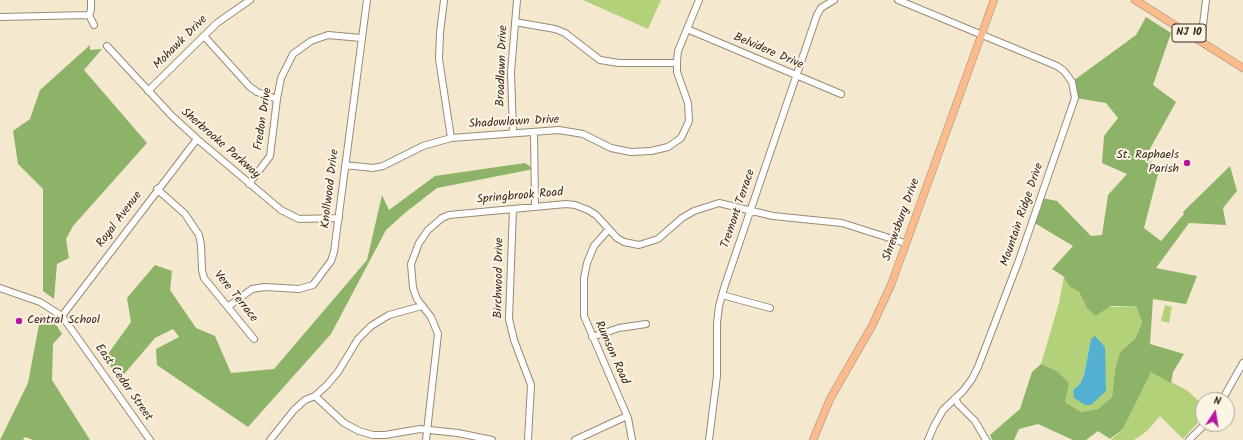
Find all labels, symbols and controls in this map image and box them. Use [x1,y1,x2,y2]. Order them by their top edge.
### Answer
street label: Mohawk Drive [151,13,211,73]
road number: NJ 10 [1172,24,1206,42]
street label: Broadlawn Drive [494,25,512,107]
street label: Belvidere Drive [731,31,805,73]
street label: Fredon Drive [252,87,276,151]
street label: Sherbrooke Parkway [177,106,263,182]
street label: Shadowlawn Drive [468,113,560,133]
street label: Knollwood Drive [319,149,343,229]
place label: St. Raphaels Parish [1116,149,1179,177]
marker: St. Raphaels Parish [1182,158,1192,168]
street label: Mountain Ridge Drive [999,162,1047,268]
street label: Tremont Terrace [719,168,759,250]
street label: Shrewsbury Drive [880,177,924,263]
street label: Springbrook Road [476,186,564,208]
street label: Royal Avenue [94,189,146,251]
street label: Birchwood Drive [492,237,508,319]
street label: Vere Terrace [210,268,260,326]
place label: Central School [27,314,100,328]
marker: Central School [14,316,24,326]
street label: Rumson Road [591,319,631,387]
street label: East Cedar Street [91,342,155,424]
north arrow [1195,392,1235,432]
text: N [1212,392,1223,411]

